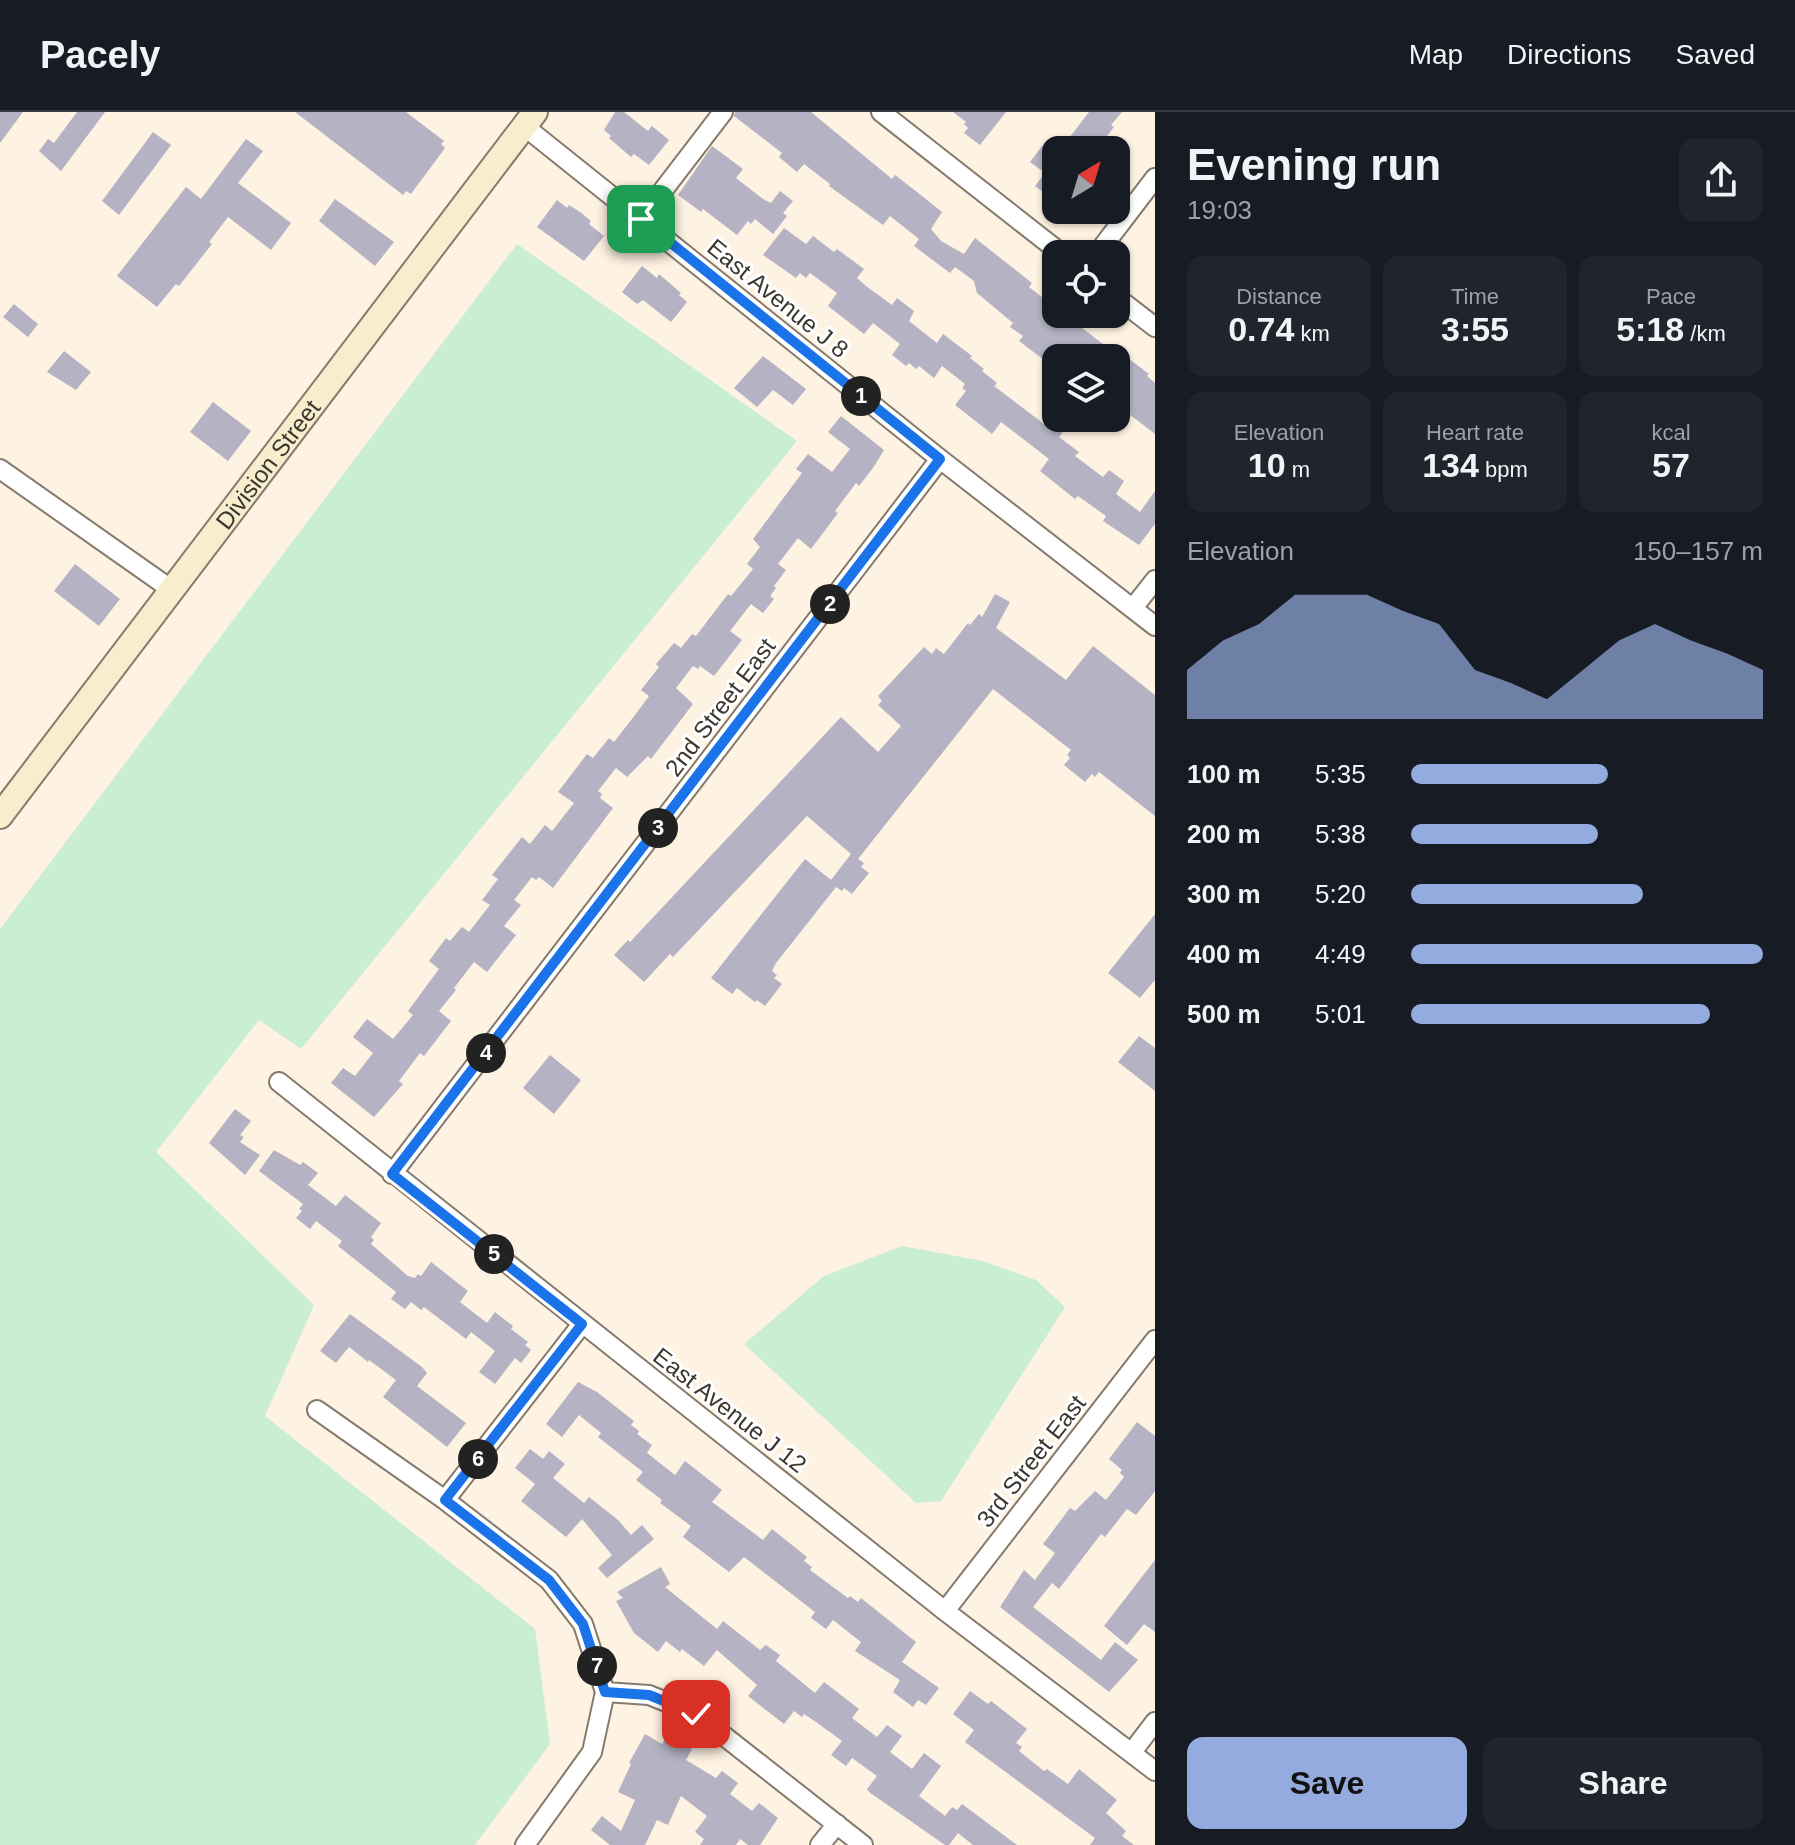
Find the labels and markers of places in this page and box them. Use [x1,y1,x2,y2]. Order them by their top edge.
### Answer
pin [607,185,675,253]
pin: 1 [841,376,881,416]
pin: 2 [810,584,850,624]
pin: 3 [638,808,678,848]
pin: 4 [466,1033,506,1073]
pin: 5 [474,1234,514,1274]
pin: 6 [458,1439,498,1479]
pin: 7 [577,1646,617,1686]
pin [662,1680,730,1748]

